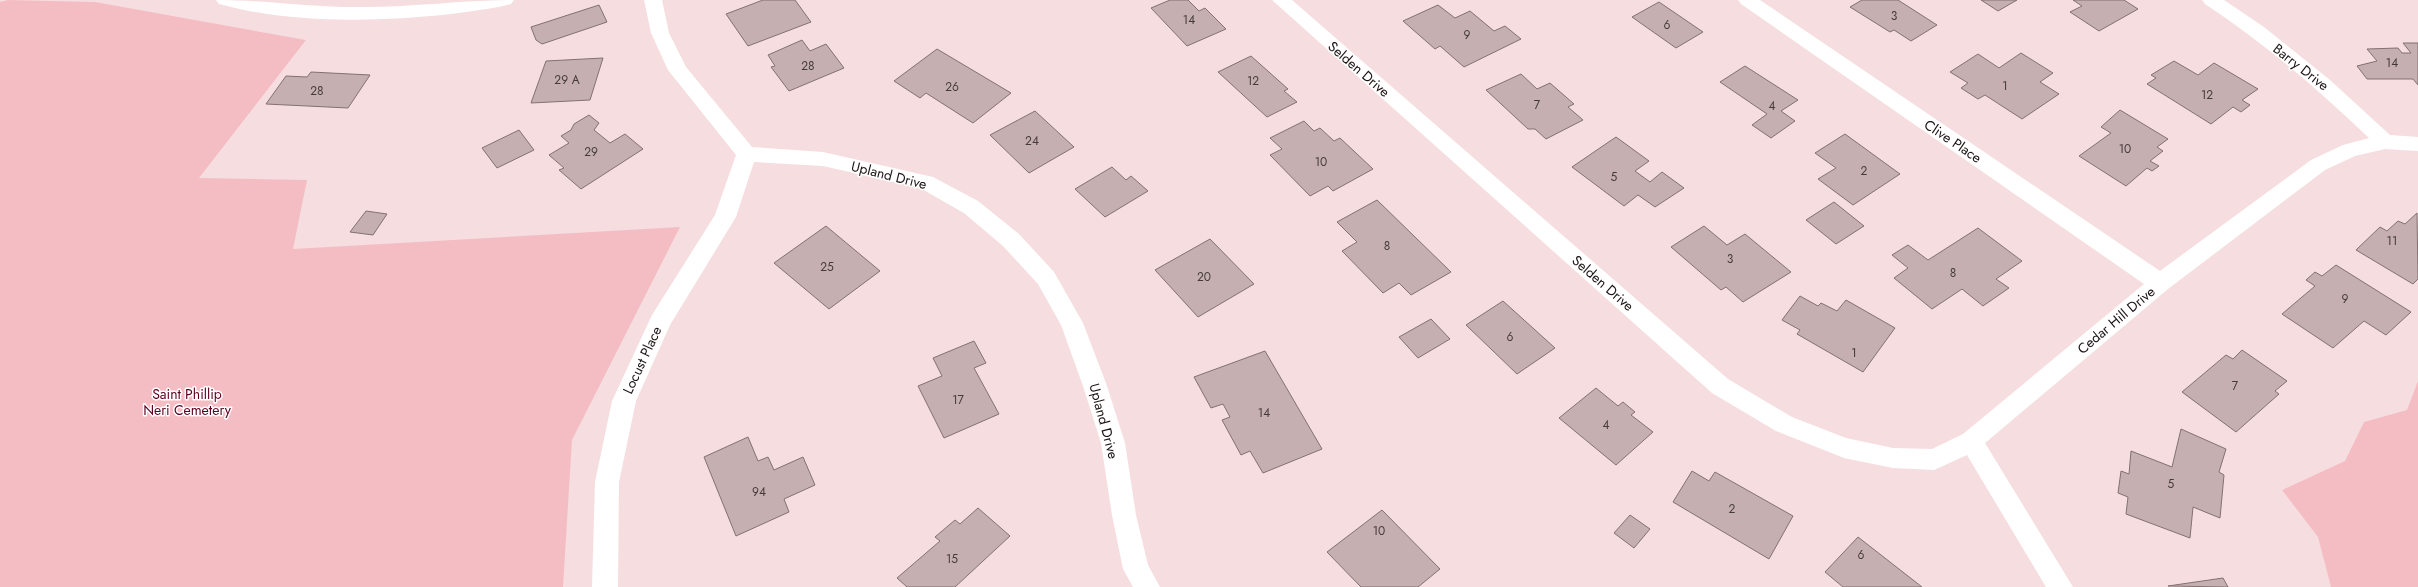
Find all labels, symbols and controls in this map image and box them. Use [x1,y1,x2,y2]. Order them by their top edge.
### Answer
house number: 3 [1891,7,1898,25]
house number: 14 [1183,11,1195,29]
house number: 6 [1664,16,1671,34]
house number: 9 [1464,26,1471,44]
street label: Selden Drive [1324,37,1394,101]
street label: Barry Drive [2269,39,2333,95]
house number: 14 [2386,54,2398,72]
house number: 28 [801,57,815,75]
house number: 29 A [554,71,580,89]
house number: 12 [1247,72,1259,90]
house number: 1 [2002,77,2008,95]
house number: 26 [945,78,959,96]
house number: 28 [310,82,324,100]
house number: 12 [2201,86,2213,104]
house number: 7 [1534,96,1541,114]
house number: 4 [1769,97,1776,115]
street label: Clive Place [1920,114,1986,168]
house number: 24 [1025,132,1039,150]
house number: 10 [2119,140,2131,158]
house number: 29 [584,143,598,161]
house number: 10 [1315,153,1327,171]
street label: Upland Drive [849,156,929,194]
house number: 2 [1861,162,1868,180]
house number: 5 [1611,168,1618,186]
house number: 11 [2387,232,2397,250]
house number: 8 [1384,237,1390,255]
house number: 3 [1727,250,1734,268]
street label: Selden Drive [1568,251,1638,315]
house number: 25 [820,258,834,276]
house number: 8 [1950,264,1956,282]
house number: 20 [1197,268,1211,286]
street label: Cedar Hill Drive [2073,282,2159,358]
house number: 9 [2342,290,2349,308]
street label: Locust Place [618,323,666,397]
house number: 6 [1507,328,1514,346]
house number: 1 [1851,344,1857,362]
house number: 7 [2232,377,2239,395]
street label: Upland Drive [1084,381,1124,461]
park label: Saint Phillip Neri Cemetery [143,384,232,420]
house number: 17 [952,391,965,409]
house number: 14 [1258,404,1270,422]
house number: 4 [1603,416,1610,434]
house number: 5 [2168,475,2175,493]
house number: 94 [752,483,766,501]
house number: 2 [1729,500,1736,518]
house number: 10 [1373,522,1385,540]
house number: 6 [1858,546,1865,564]
house number: 15 [946,550,958,568]

